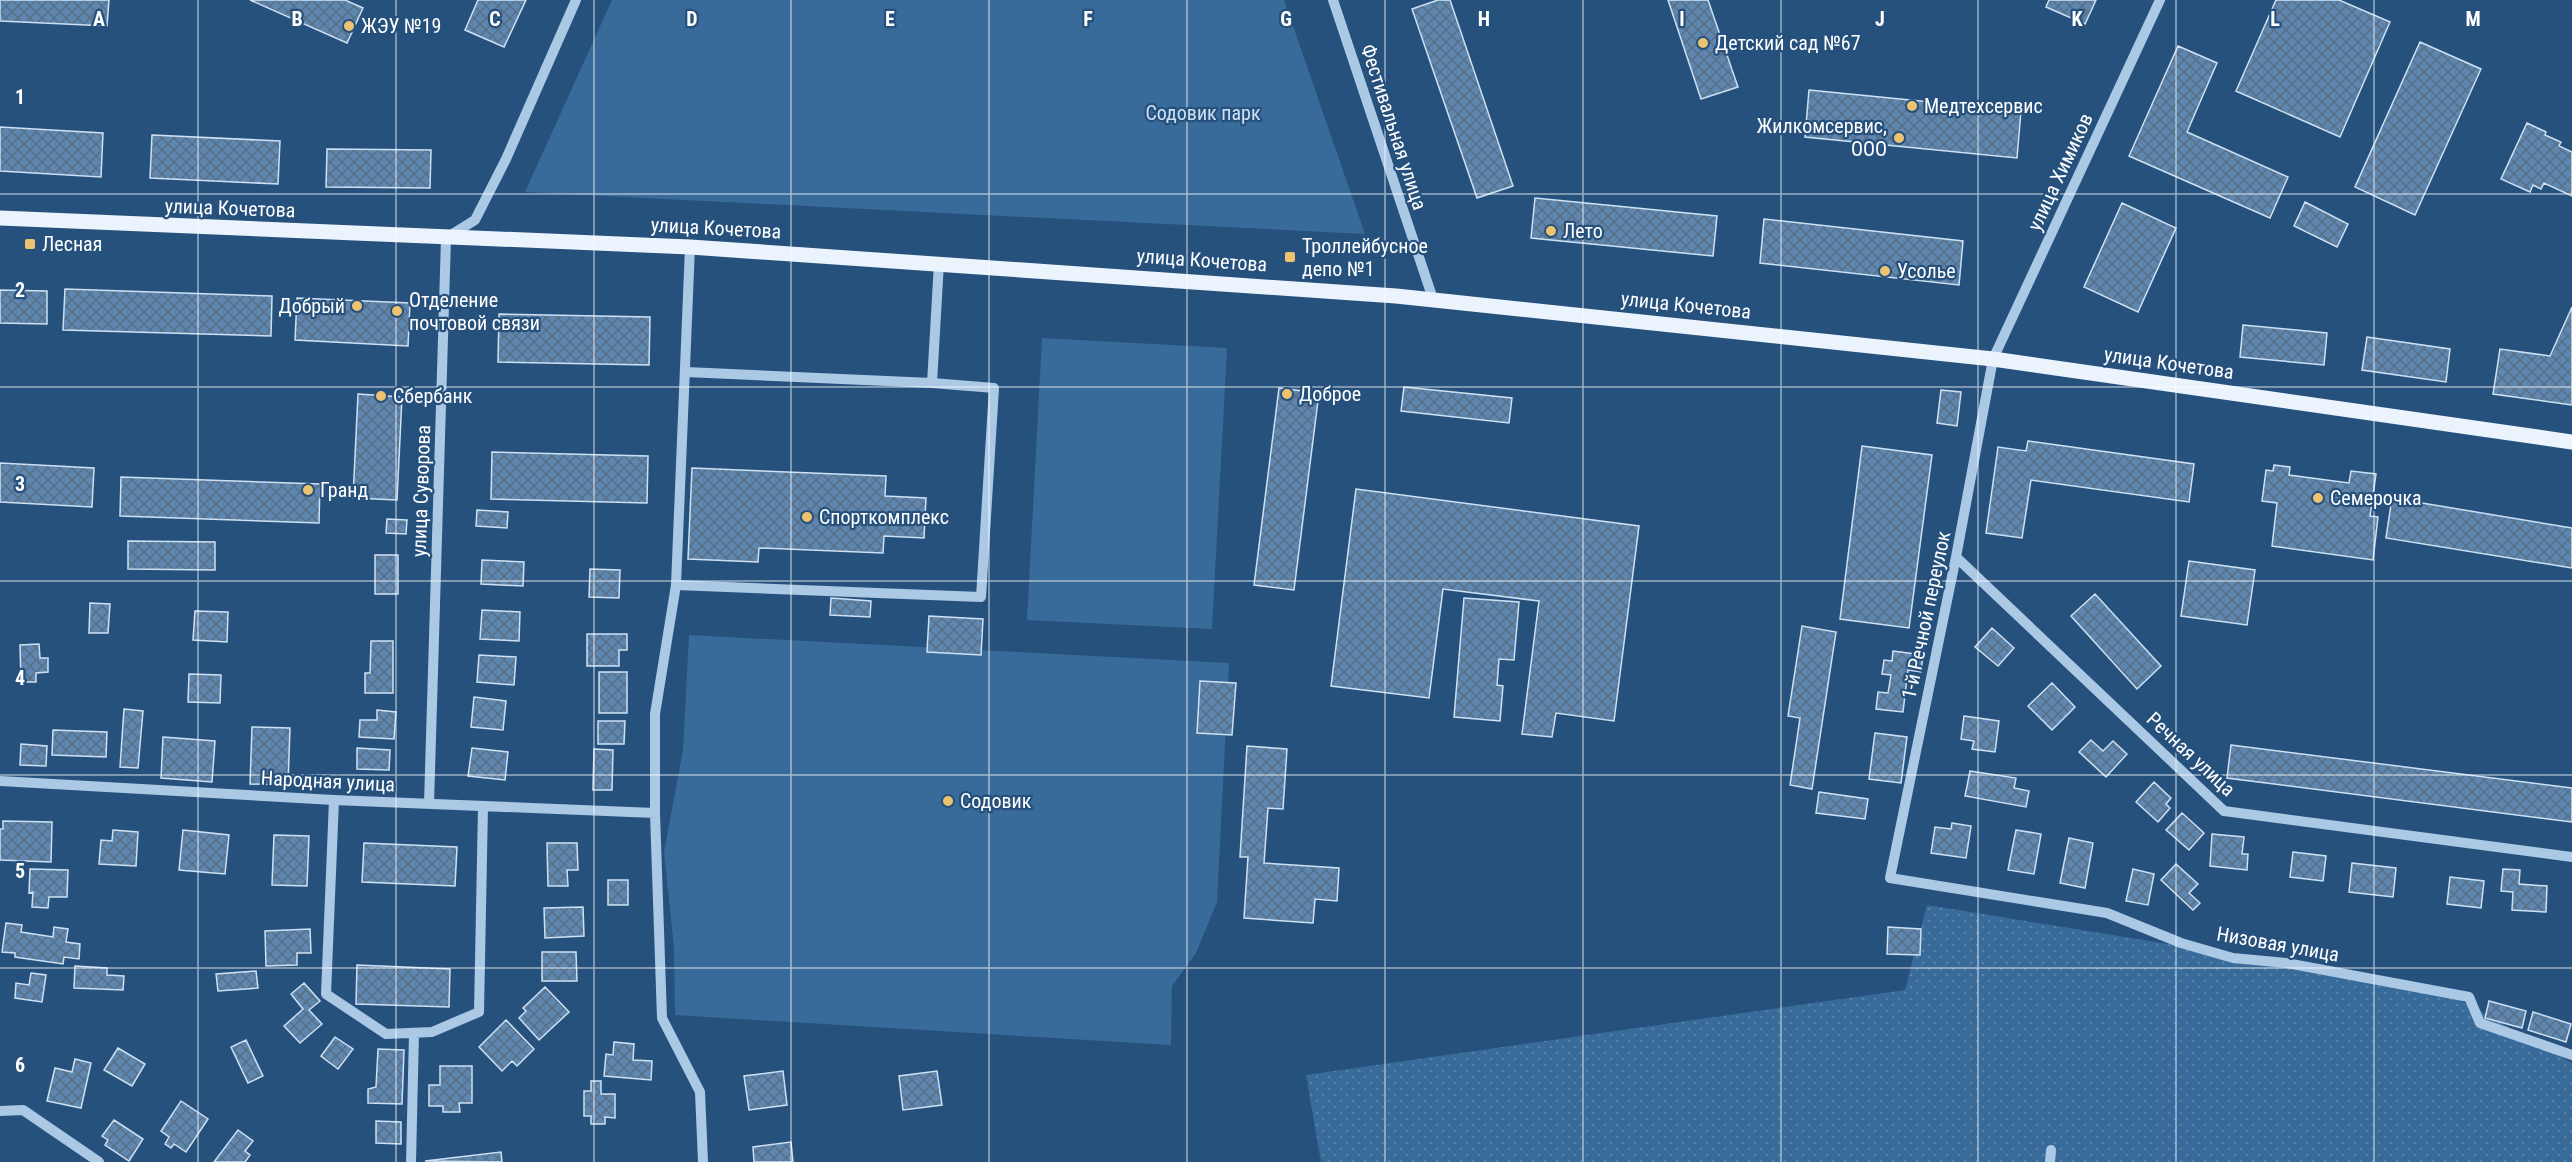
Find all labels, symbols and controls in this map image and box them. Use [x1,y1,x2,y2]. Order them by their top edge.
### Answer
text: A [93,7,105,31]
text: B [291,7,303,31]
text: C [489,7,501,31]
text: D [686,7,698,31]
text: E [885,7,895,31]
text: F [1083,7,1093,31]
text: G [1280,7,1292,31]
text: H [1478,7,1490,31]
text: I [1679,7,1685,31]
text: J [1875,7,1885,31]
text: K [2071,7,2083,31]
text: L [2270,7,2280,31]
text: M [2465,7,2481,31]
place label: ЖЭУ №19 [361,14,441,38]
marker: ЖЭУ №19 [342,19,356,33]
place label: Детский сад №67 [1715,31,1861,55]
marker: Детский сад №67 [1696,36,1710,50]
street label: Фестивальная улица [1356,41,1432,213]
text: 1 [15,85,25,109]
place label: Медтехсервис [1924,94,2043,118]
marker: Медтехсервис [1905,99,1919,113]
park label: Содовик парк [1145,101,1261,125]
street label: улица Химиков [2022,109,2098,235]
place label: Жилкомсервис, ООО [1757,114,1887,161]
marker: Жилкомсервис, ООО [1892,131,1906,145]
street label: улица Кочетова [164,194,296,222]
street label: улица Кочетова [650,213,782,243]
place label: Лето [1563,219,1603,243]
marker: Лето [1544,224,1558,238]
place label: Лесная [42,232,102,256]
place label: Троллейбусное депо №1 [1302,234,1428,281]
marker: Лесная [23,237,37,251]
street label: улица Кочетова [1136,243,1268,277]
marker: Троллейбусное депо №1 [1283,250,1297,264]
place label: Усолье [1897,259,1956,283]
marker: Усолье [1878,264,1892,278]
text: 2 [15,278,25,302]
street label: улица Кочетова [1620,286,1752,324]
place label: Отделение почтовой связи [409,288,540,335]
place label: Добрый [279,294,345,318]
marker: Добрый [350,299,364,313]
marker: Отделение почтовой связи [390,304,404,318]
street label: улица Кочетова [2103,342,2235,384]
place label: Доброе [1299,382,1361,406]
place label: Сбербанк [393,384,473,408]
marker: Доброе [1280,387,1294,401]
marker: Сбербанк [374,389,388,403]
street label: улица Суворова [407,424,435,558]
text: 3 [15,472,25,496]
place label: Гранд [320,478,368,502]
marker: Гранд [301,483,315,497]
place label: Семерочка [2330,486,2422,510]
marker: Семерочка [2311,491,2325,505]
place label: Спорткомплекс [819,505,949,529]
marker: Спорткомплекс [800,510,814,524]
street label: 1-й Речной переулок [1896,529,1956,701]
text: 4 [15,666,25,690]
street label: Речная улица [2142,707,2240,801]
street label: Народная улица [260,766,396,796]
place label: Содовик [960,789,1032,813]
marker: Содовик [941,794,955,808]
text: 5 [15,859,25,883]
street label: Низовая улица [2215,921,2341,967]
text: 6 [15,1053,25,1077]

